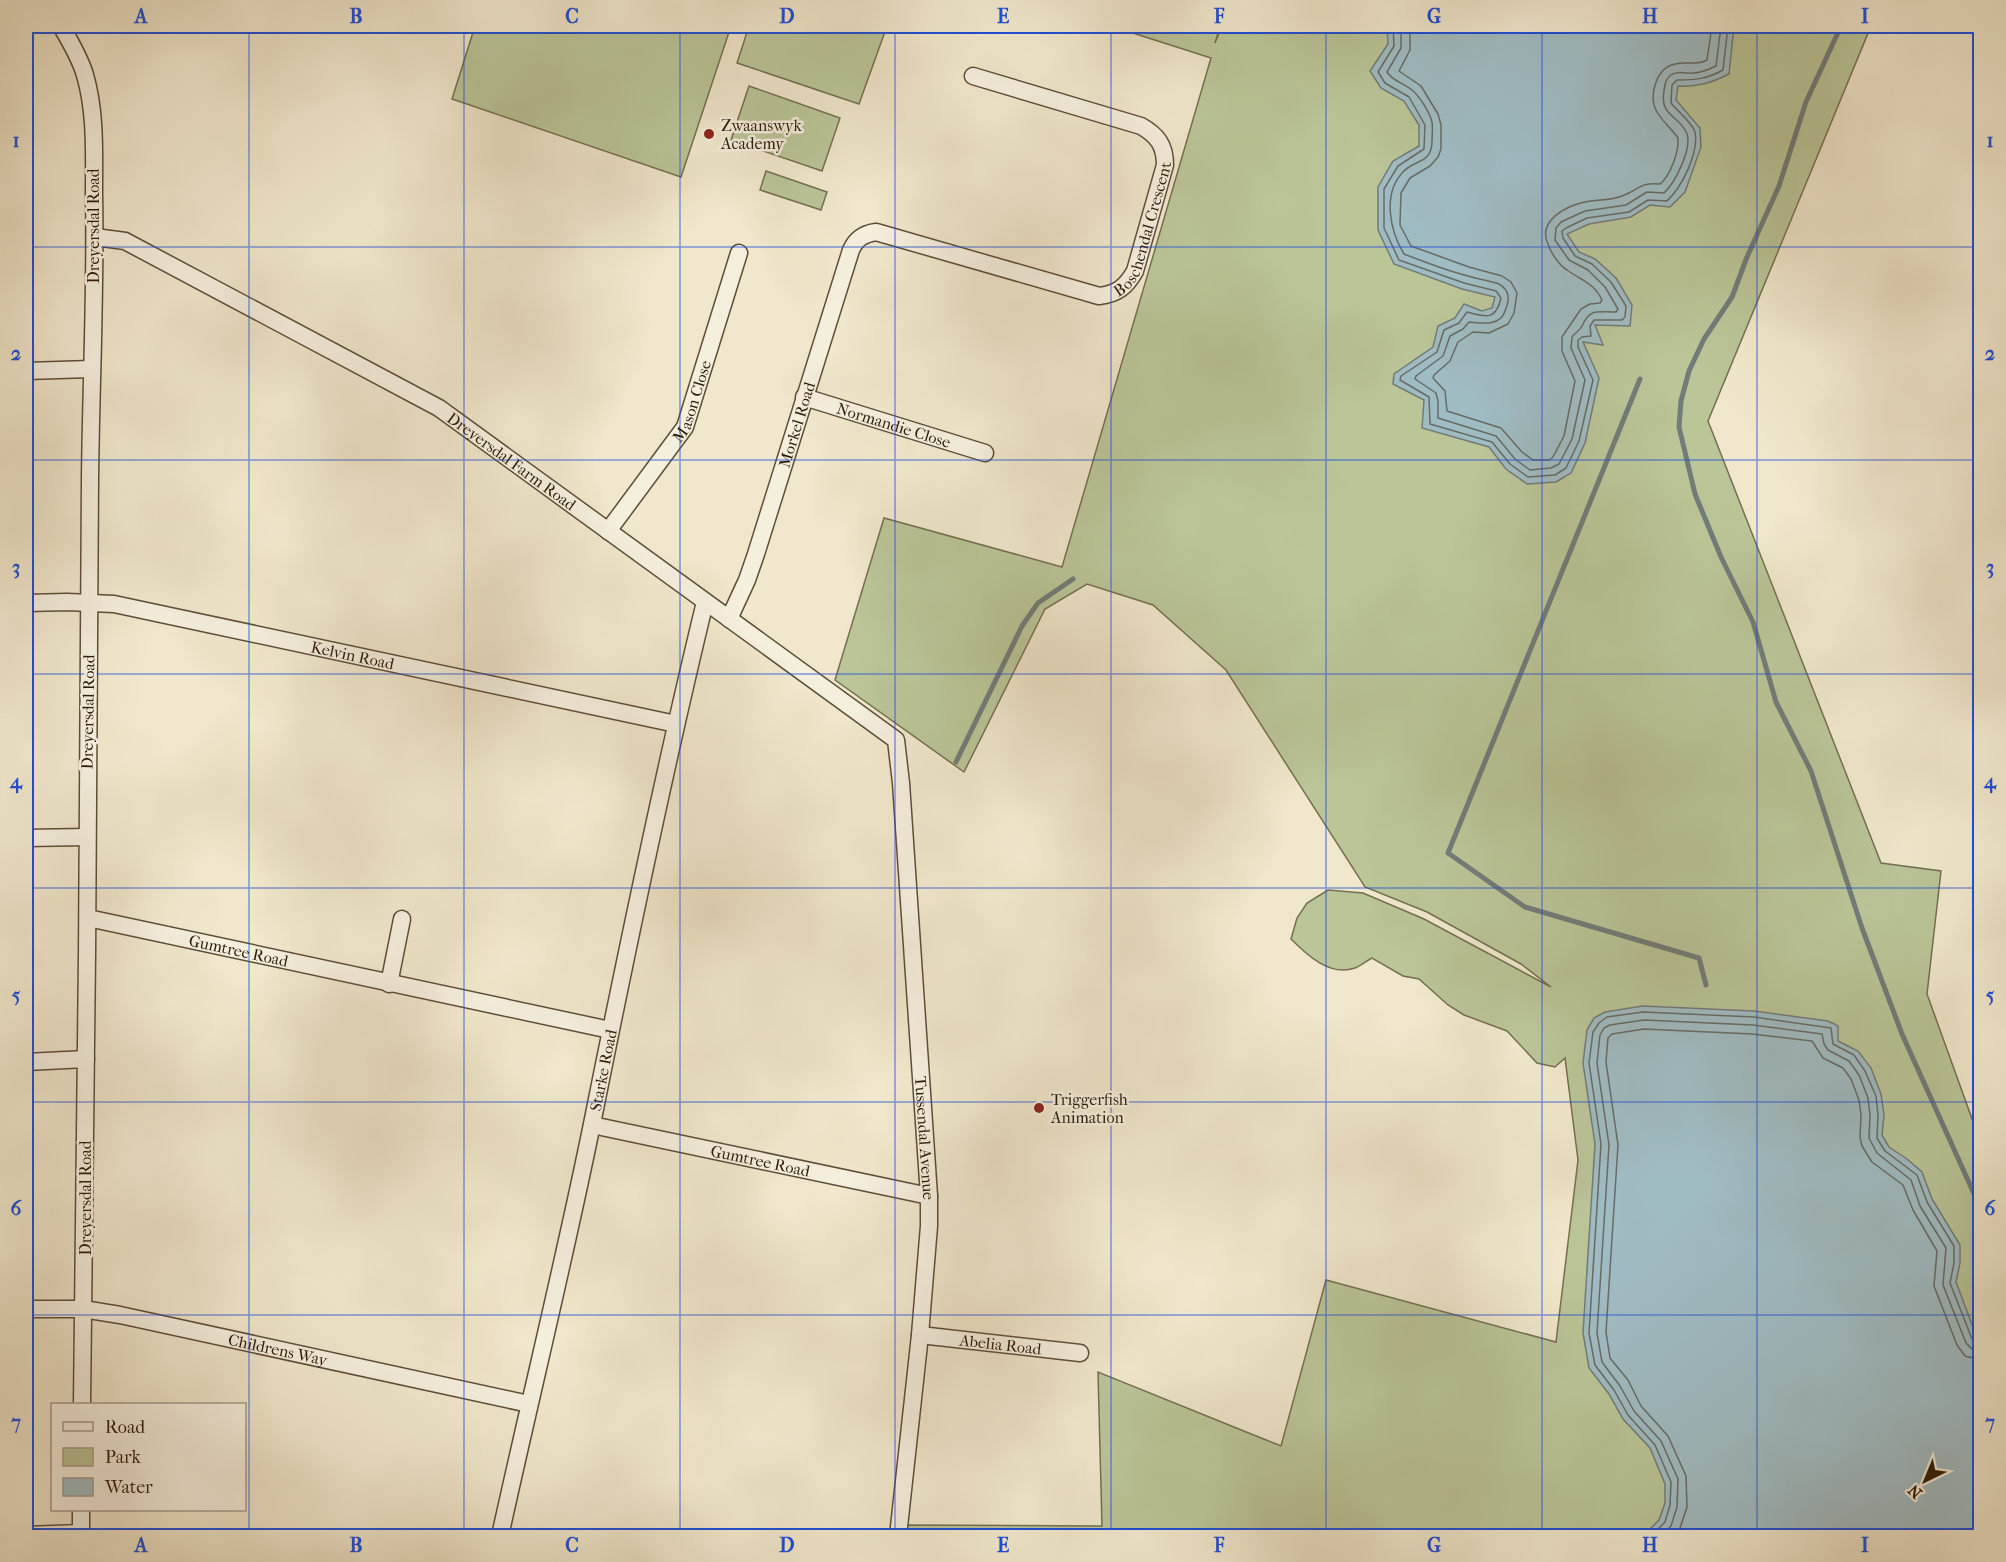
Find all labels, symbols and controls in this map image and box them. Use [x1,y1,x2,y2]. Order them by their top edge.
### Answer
text: A [133,5,149,28]
text: B [349,5,363,28]
text: C [565,5,579,28]
text: D [779,5,795,28]
text: E [997,5,1009,28]
text: F [1213,5,1225,28]
text: G [1427,5,1441,28]
text: H [1642,5,1658,28]
text: I [1861,5,1869,28]
place label: Zwaanswyk Academy [720,116,802,153]
marker: Zwaanswyk Academy [702,127,716,141]
text: 1 [12,129,20,152]
text: 1 [1986,129,1994,152]
street label: Boschendal Crescent [1110,162,1175,300]
street label: Dreyersdal Road [84,168,103,283]
text: 2 [11,342,21,365]
text: 2 [1985,342,1995,365]
street label: Mason Close [668,358,715,446]
street label: Morkel Road [774,379,819,470]
street label: Normandie Close [834,398,953,451]
street label: Dreyersdal Farm Road [444,408,580,514]
text: 3 [12,556,20,579]
text: 3 [1986,556,1994,579]
street label: Kelvin Road [309,637,396,673]
street label: Dreyersdal Road [77,654,99,770]
text: 4 [9,770,23,794]
text: 4 [1983,770,1997,794]
street label: Gumtree Road [187,930,290,970]
text: 5 [12,984,21,1007]
text: 5 [1986,984,1995,1007]
street label: Starke Road [585,1027,620,1113]
street label: Tussendal Avenue [911,1076,939,1200]
place label: Triggerfish Animation [1050,1090,1128,1127]
marker: Triggerfish Animation [1032,1101,1046,1115]
street label: Dreyersdal Road [76,1140,95,1255]
street label: Gumtree Road [709,1141,812,1180]
text: 6 [11,1197,23,1220]
text: 6 [1985,1197,1997,1220]
street label: Childrens Way [226,1329,330,1369]
street label: Abelia Road [958,1330,1043,1358]
legend [51,1403,246,1511]
text: 7 [10,1411,21,1434]
text: 7 [1984,1411,1995,1434]
text: Road [105,1417,145,1438]
text: Park [105,1447,142,1468]
north arrow [1895,1451,1955,1511]
text: Water [104,1477,153,1498]
text: N [1904,1480,1926,1503]
text: A [133,1534,149,1557]
text: B [349,1534,363,1557]
text: C [565,1534,579,1557]
text: D [779,1534,795,1557]
text: E [997,1534,1009,1557]
text: F [1213,1534,1225,1557]
text: G [1427,1534,1441,1557]
text: H [1642,1534,1658,1557]
text: I [1861,1534,1869,1557]

